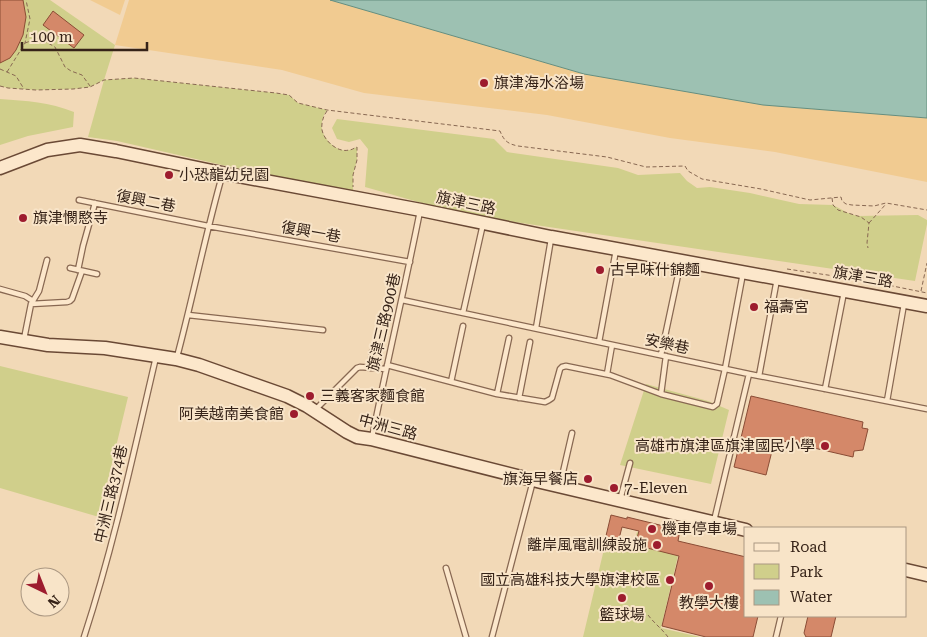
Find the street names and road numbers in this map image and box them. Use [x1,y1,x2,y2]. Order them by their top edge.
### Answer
street label: 復興二巷 [115,186,177,216]
street label: 旗津三路 [435,188,497,218]
street label: 復興一巷 [280,218,342,246]
street label: 旗津三路 [832,263,894,291]
street label: 旗津三路900巷 [364,271,404,373]
street label: 安樂巷 [643,331,691,357]
street label: 中洲三路 [357,411,419,443]
street label: 中洲三路374巷 [91,443,131,545]

